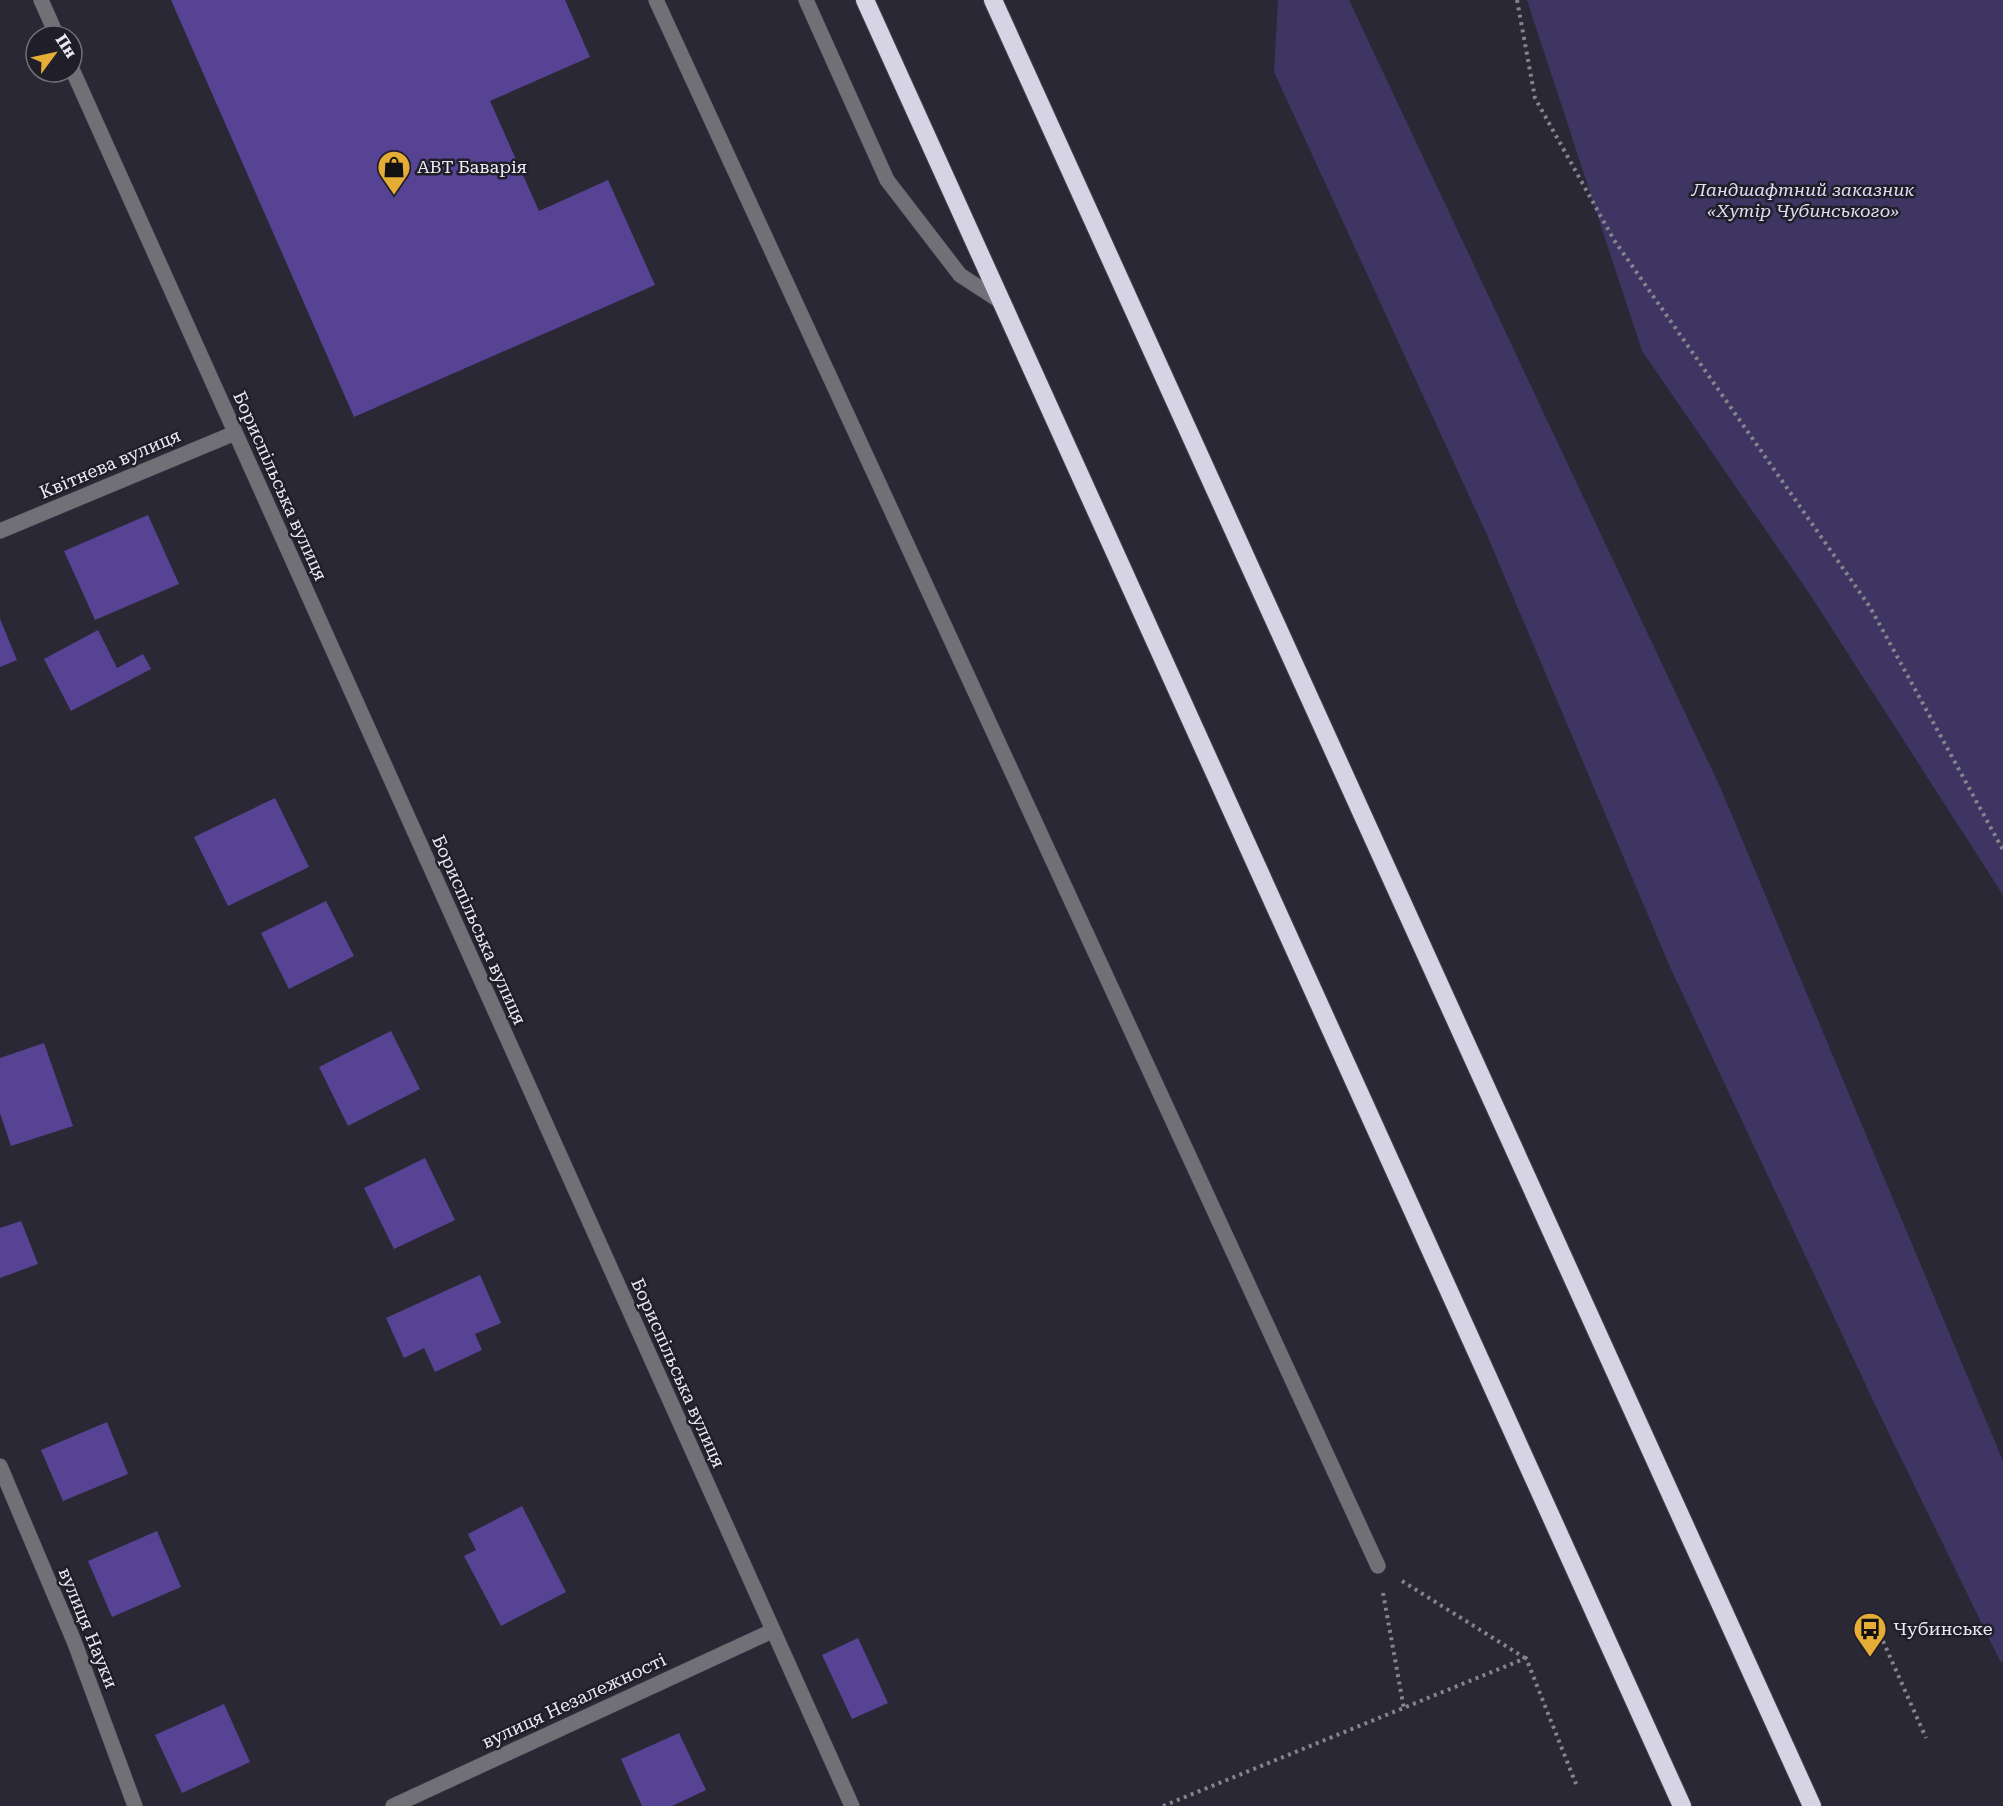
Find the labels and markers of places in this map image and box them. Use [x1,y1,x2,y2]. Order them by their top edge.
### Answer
shop icon: АВТ Баварія [376,149,412,196]
place label: АВТ Баварія [417,156,527,177]
bus stop icon: Чубинське [1852,1611,1888,1658]
place label: Чубинське [1893,1618,1993,1639]

